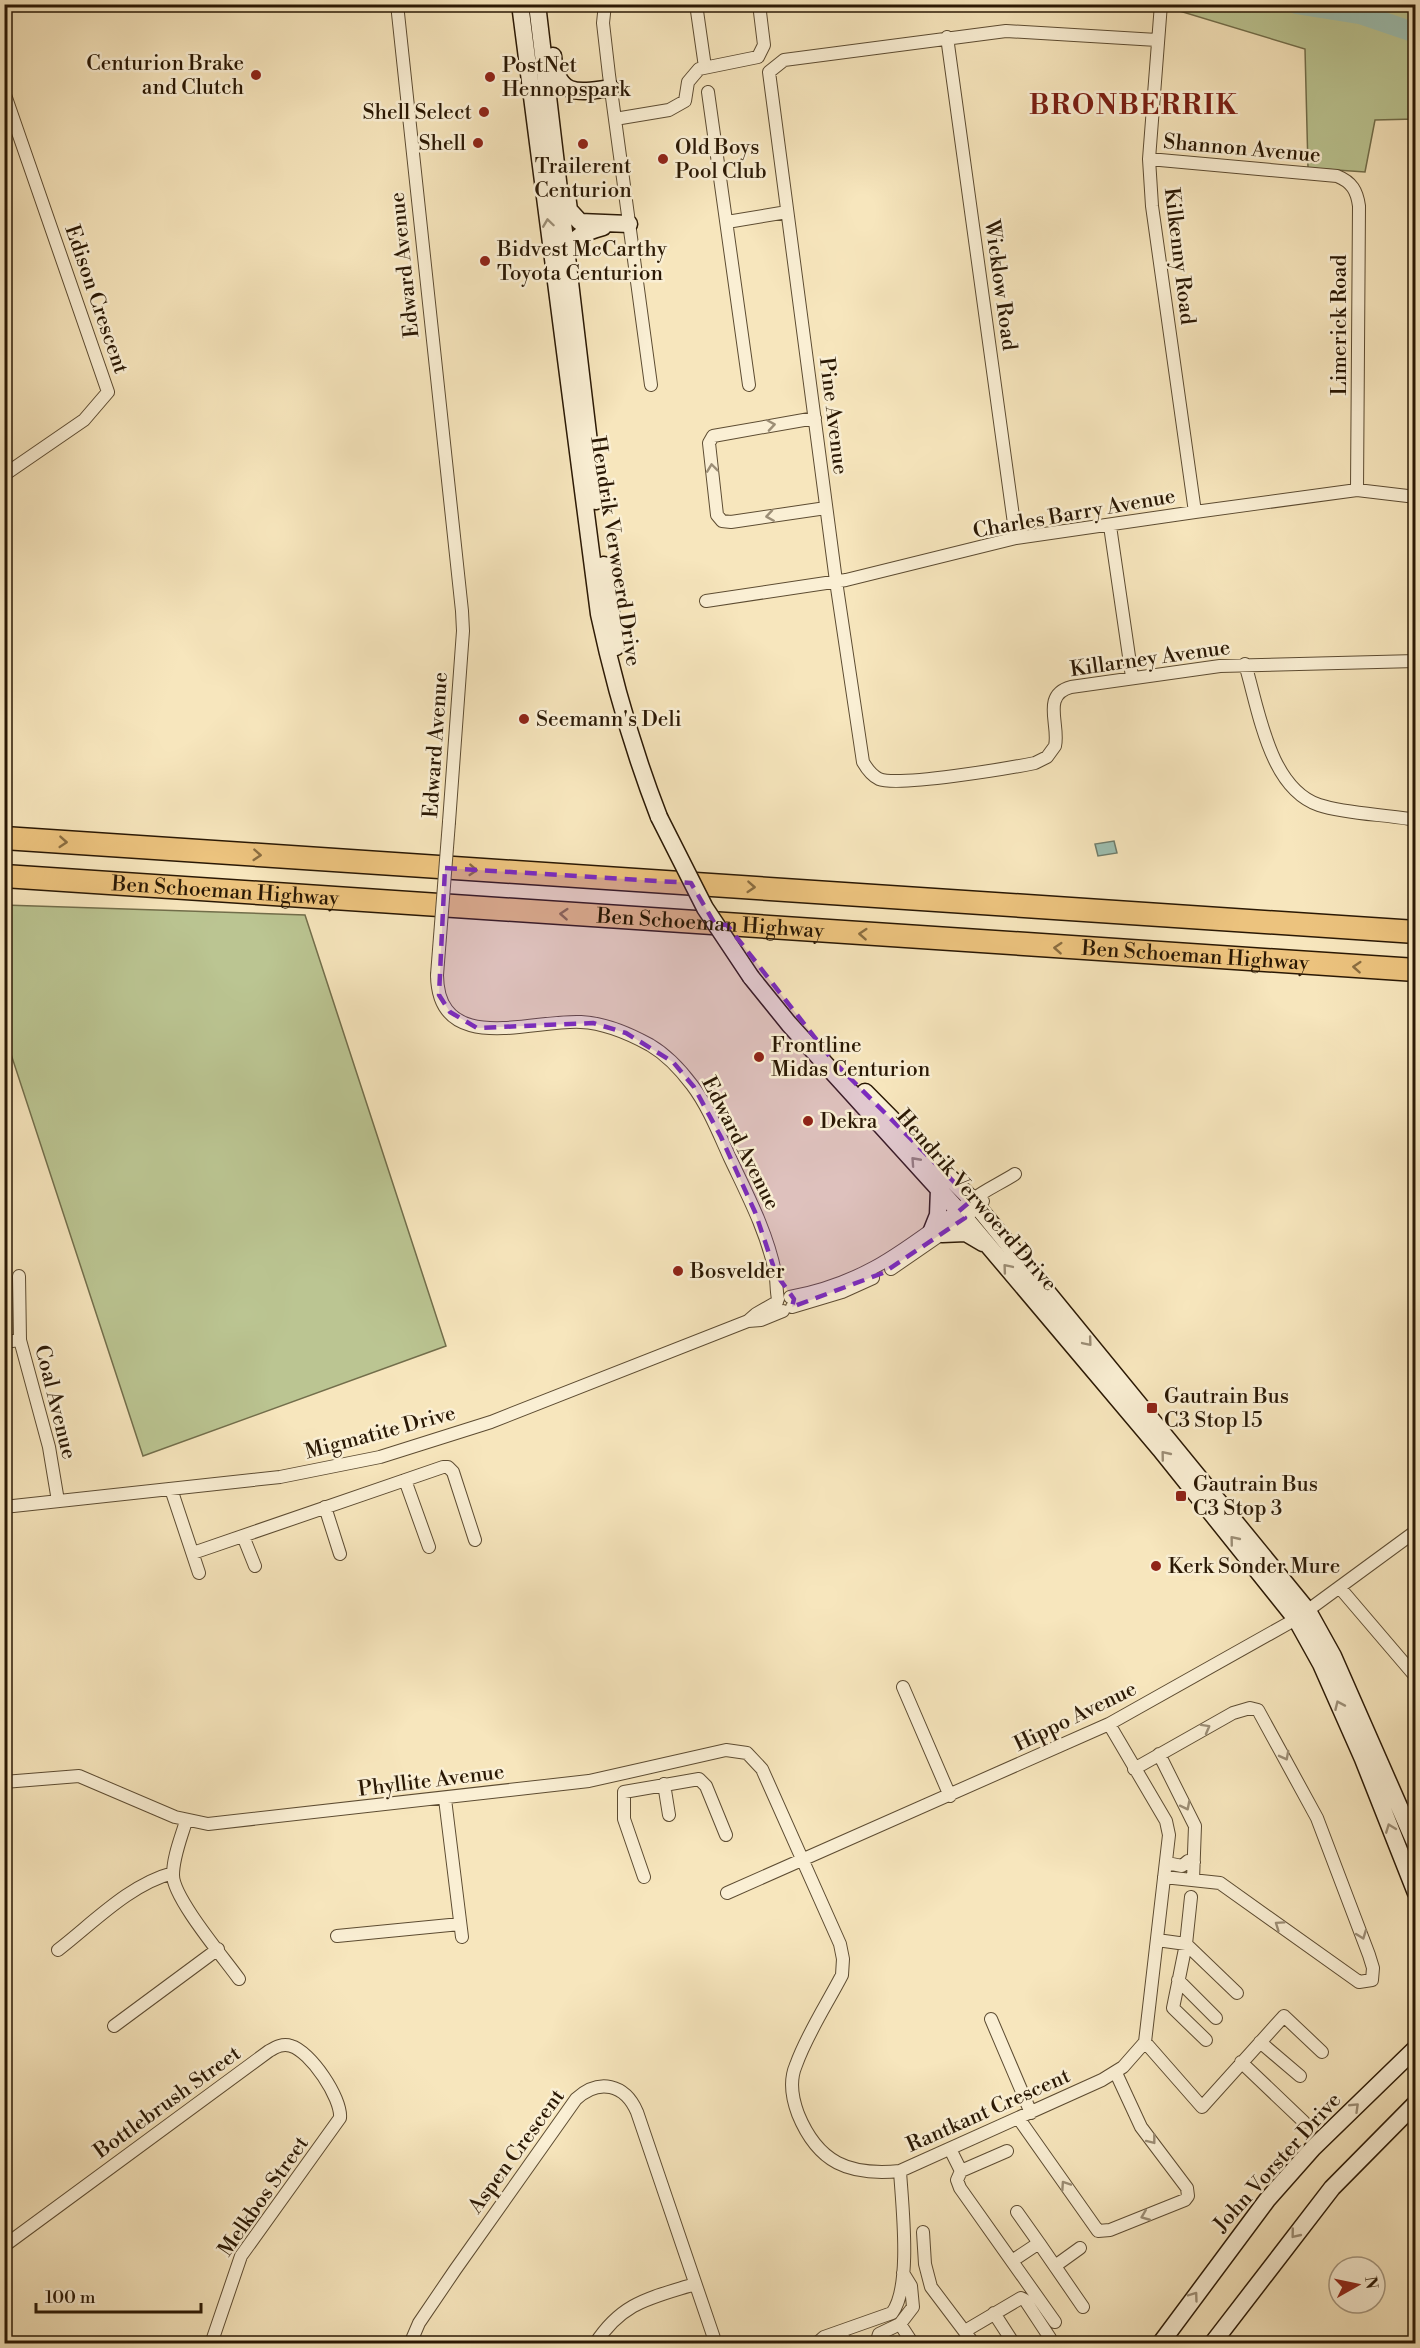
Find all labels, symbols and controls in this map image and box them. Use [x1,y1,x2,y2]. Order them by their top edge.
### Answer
place label: Centurion Brake and Clutch [86,51,244,101]
place label: PostNet Hennopspark [502,53,631,103]
marker: Centurion Brake and Clutch [249,68,263,82]
marker: PostNet Hennopspark [483,70,497,84]
district label: BRONBERRIK [1029,89,1239,123]
place label: Shell Select [363,100,473,126]
marker: Shell Select [477,105,491,119]
street label: Shannon Avenue [1162,129,1322,169]
place label: Shell [418,131,466,157]
place label: Old Boys Pool Club [675,135,767,185]
marker: Shell [471,136,485,150]
marker: Trailerent Centurion [576,137,590,151]
marker: Old Boys Pool Club [656,152,670,166]
place label: Trailerent Centurion [534,154,632,204]
street label: Kilkenny Road [1158,186,1200,326]
street label: Edward Avenue [384,191,426,339]
street label: Wicklow Road [978,217,1022,352]
one-way arrow [543,218,555,228]
street label: Edison Crescent [58,222,134,378]
place label: Bidvest McCarthy Toyota Centurion [496,237,668,287]
marker: Bidvest McCarthy Toyota Centurion [478,254,492,268]
street label: Limerick Road [1327,255,1353,395]
street label: Pine Avenue [813,356,853,476]
one-way arrow [766,419,776,432]
street label: Hendrik Verwoerd Drive [584,434,646,668]
one-way arrow [706,463,719,472]
street label: Charles Barry Avenue [971,483,1177,545]
one-way arrow [766,510,775,522]
street label: Killarney Avenue [1068,635,1232,683]
street label: Edward Avenue [418,671,454,819]
place label: Seemann's Deli [536,707,682,733]
marker: Seemann's Deli [517,712,531,726]
one-way arrow [58,836,67,849]
one-way arrow [253,848,262,861]
one-way arrow [468,863,477,876]
street label: Ben Schoeman Highway [110,871,341,912]
one-way arrow [747,881,756,894]
street label: Ben Schoeman Highway [595,903,826,945]
one-way arrow [559,908,568,921]
one-way arrow [859,928,868,941]
street label: Ben Schoeman Highway [1080,936,1311,977]
one-way arrow [1053,941,1062,954]
one-way arrow [1353,961,1362,974]
place label: Frontline Midas Centurion [771,1033,931,1083]
marker: Frontline Midas Centurion [752,1050,766,1064]
street label: Edward Avenue [695,1072,785,1215]
street label: Hendrik Verwoerd Drive [890,1104,1062,1297]
place label: Dekra [820,1109,878,1135]
marker: Dekra [801,1114,815,1128]
one-way arrow [911,1158,922,1168]
place label: Bosvelder [689,1259,785,1285]
marker: Bosvelder [671,1264,685,1278]
one-way arrow [1004,1264,1015,1275]
one-way arrow [1081,1335,1092,1346]
street label: Coal Avenue [28,1343,82,1462]
place label: Gautrain Bus C3 Stop 15 [1164,1384,1289,1434]
street label: Migmatite Drive [302,1400,459,1466]
marker: Gautrain Bus C3 Stop 15 [1145,1401,1159,1415]
one-way arrow [1162,1451,1173,1462]
place label: Gautrain Bus C3 Stop 3 [1193,1472,1318,1522]
marker: Gautrain Bus C3 Stop 3 [1174,1489,1188,1503]
one-way arrow [1230,1536,1241,1547]
place label: Kerk Sonder Mure [1168,1554,1340,1580]
marker: Kerk Sonder Mure [1149,1559,1163,1573]
street label: Hippo Avenue [1010,1676,1141,1758]
one-way arrow [1334,1701,1346,1712]
one-way arrow [1200,1724,1210,1735]
one-way arrow [1278,1750,1289,1760]
street label: Phyllite Avenue [356,1759,506,1803]
one-way arrow [1179,1800,1190,1811]
one-way arrow [1385,1823,1397,1834]
one-way arrow [1275,1921,1286,1932]
one-way arrow [1354,1929,1367,1940]
street label: Bottlebrush Street [88,2041,246,2165]
street label: Rantkant Crescent [903,2063,1075,2159]
street label: Aspen Crescent [462,2084,571,2220]
street label: John Vorster Drive [1208,2088,1347,2238]
one-way arrow [1348,2104,1359,2115]
street label: Melkbos Street [213,2131,315,2262]
one-way arrow [1144,2134,1155,2145]
one-way arrow [1061,2181,1072,2192]
one-way arrow [1140,2209,1151,2221]
one-way arrow [1292,2227,1303,2238]
north arrow [1327,2255,1387,2315]
text: N [1360,2275,1382,2291]
scale bar [36,2276,201,2314]
text: 100 m [45,2286,96,2309]
one-way arrow [1187,2291,1198,2302]

